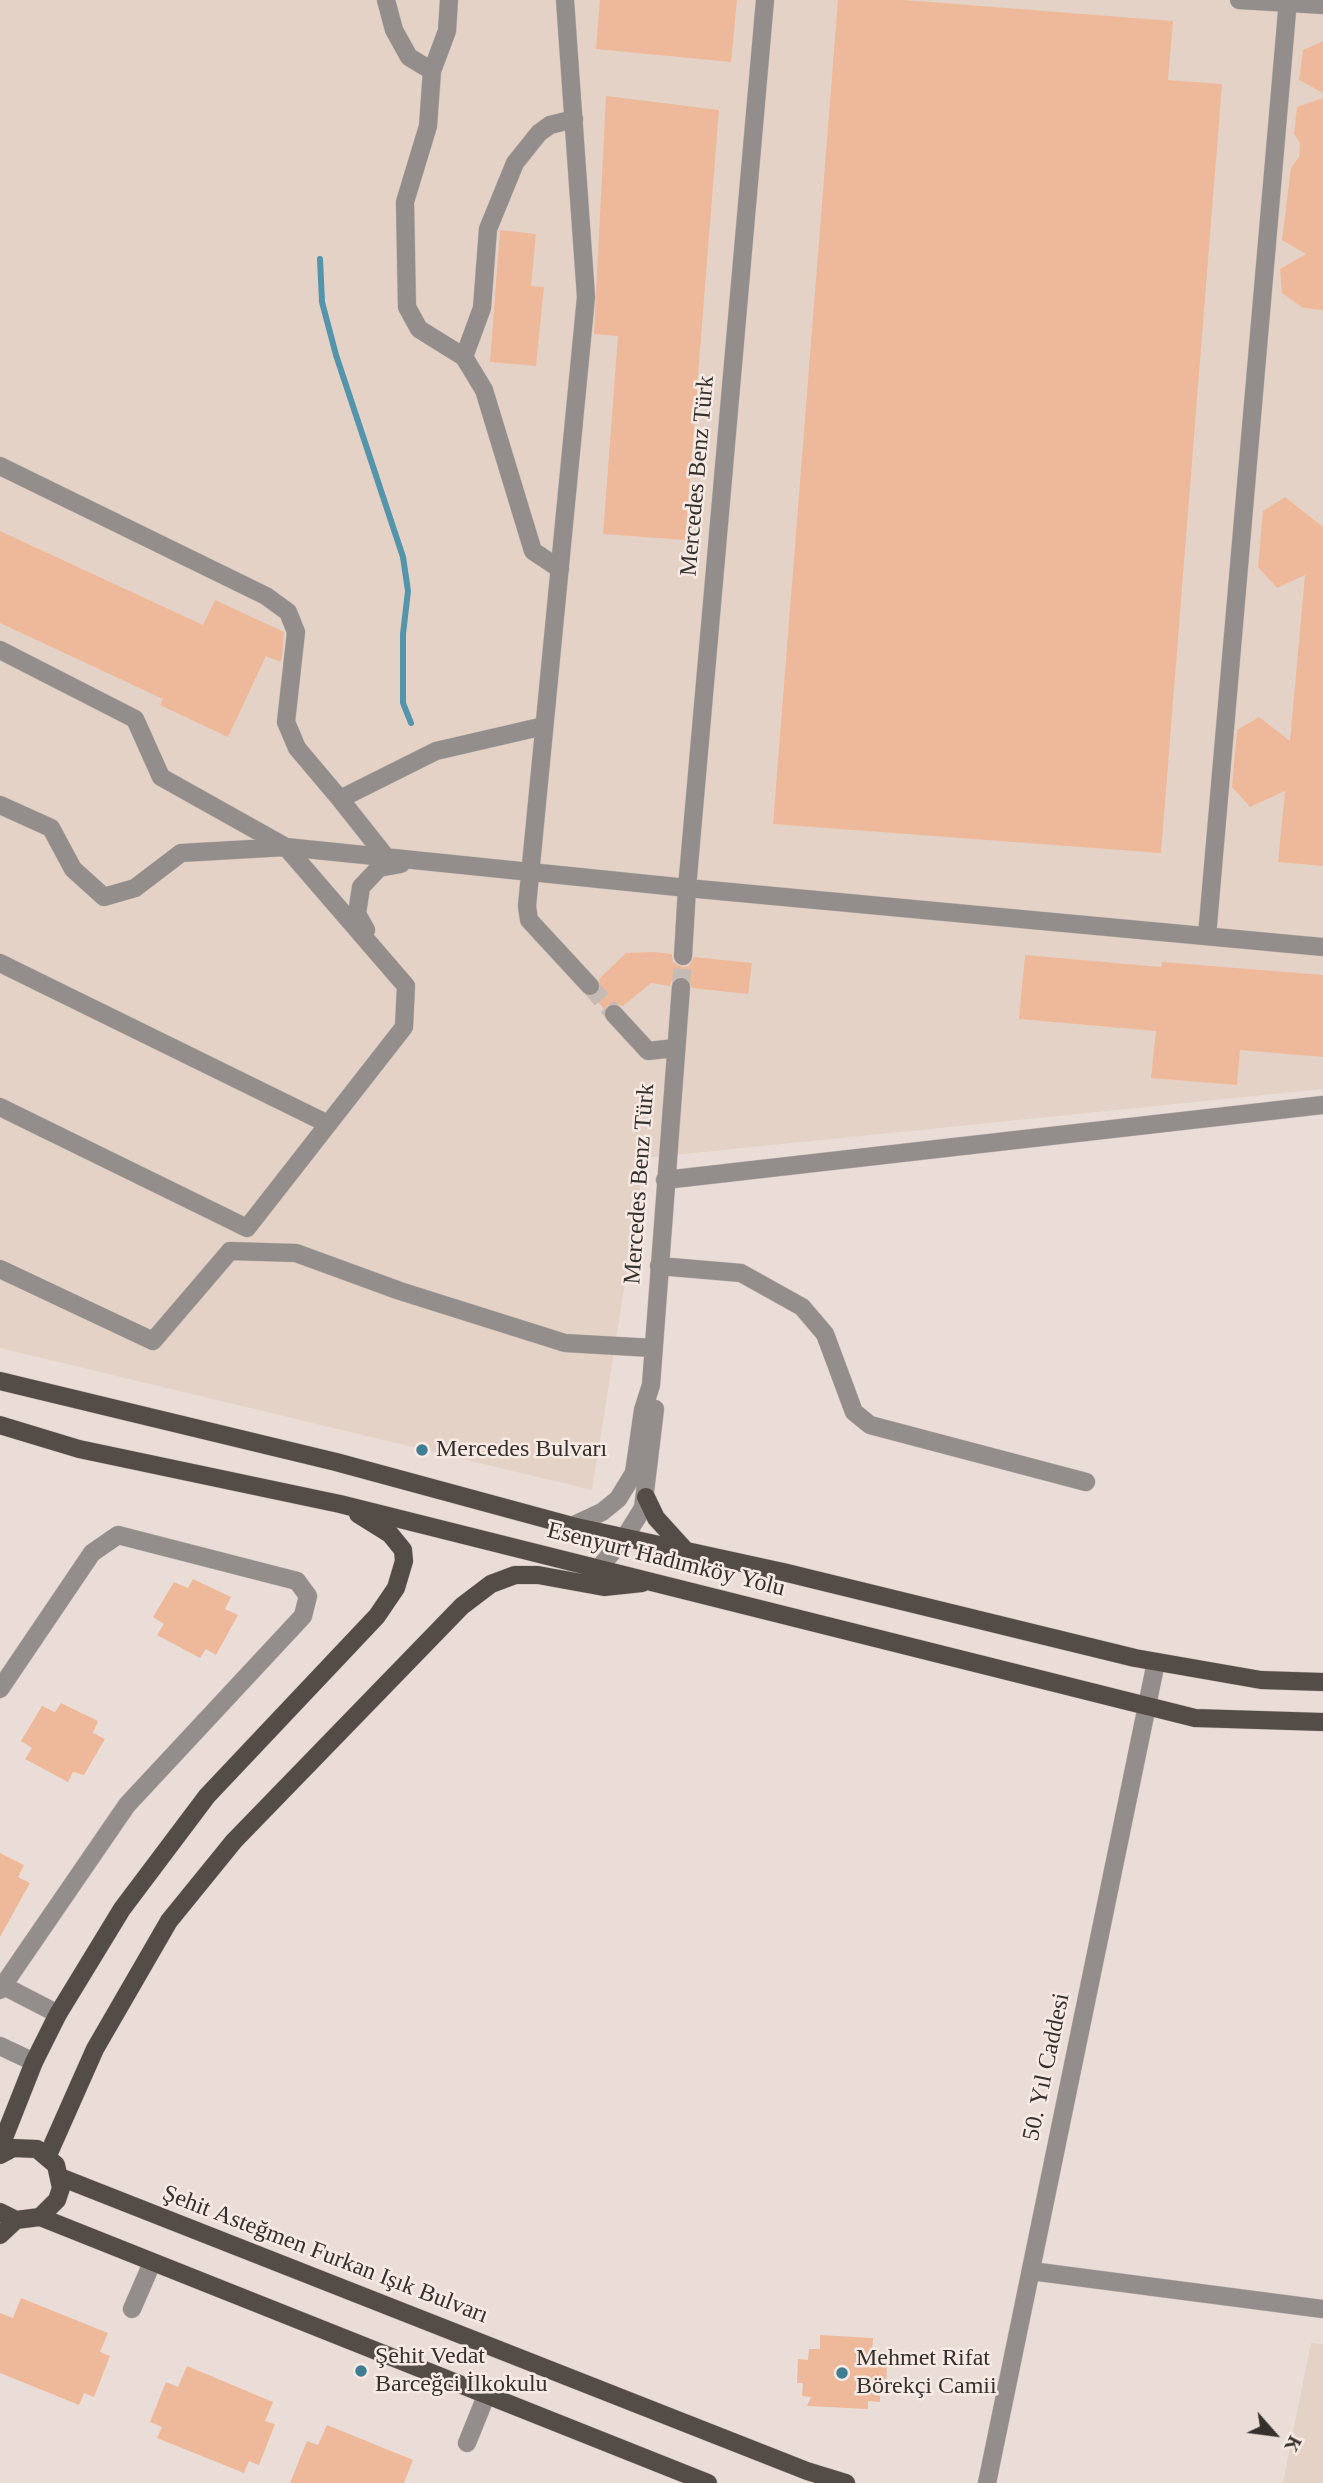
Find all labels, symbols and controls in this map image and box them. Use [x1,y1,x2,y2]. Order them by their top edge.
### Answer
street label: Mercedes Benz Türk [675,375,721,577]
street label: Mercedes Benz Türk [619,1083,661,1285]
place label: Mercedes Bulvarı [436,1436,607,1464]
marker: Mercedes Bulvarı [414,1442,430,1458]
street label: Esenyurt Hadımköy Yolu [544,1516,788,1604]
street label: 50. Yıl Caddesi [1017,1991,1077,2143]
street label: Şehit Asteğmen Furkan Işık Bulvarı [158,2179,492,2331]
place label: Şehit Vedat Barceğci İlkokulu [375,2343,548,2399]
place label: Mehmet Rifat Börekçi Camii [856,2345,997,2401]
marker: Şehit Vedat Barceğci İlkokulu [353,2363,369,2379]
marker: Mehmet Rifat Börekçi Camii [834,2365,850,2381]
north arrow [1239,2399,1309,2469]
text: K [1280,2433,1306,2456]

